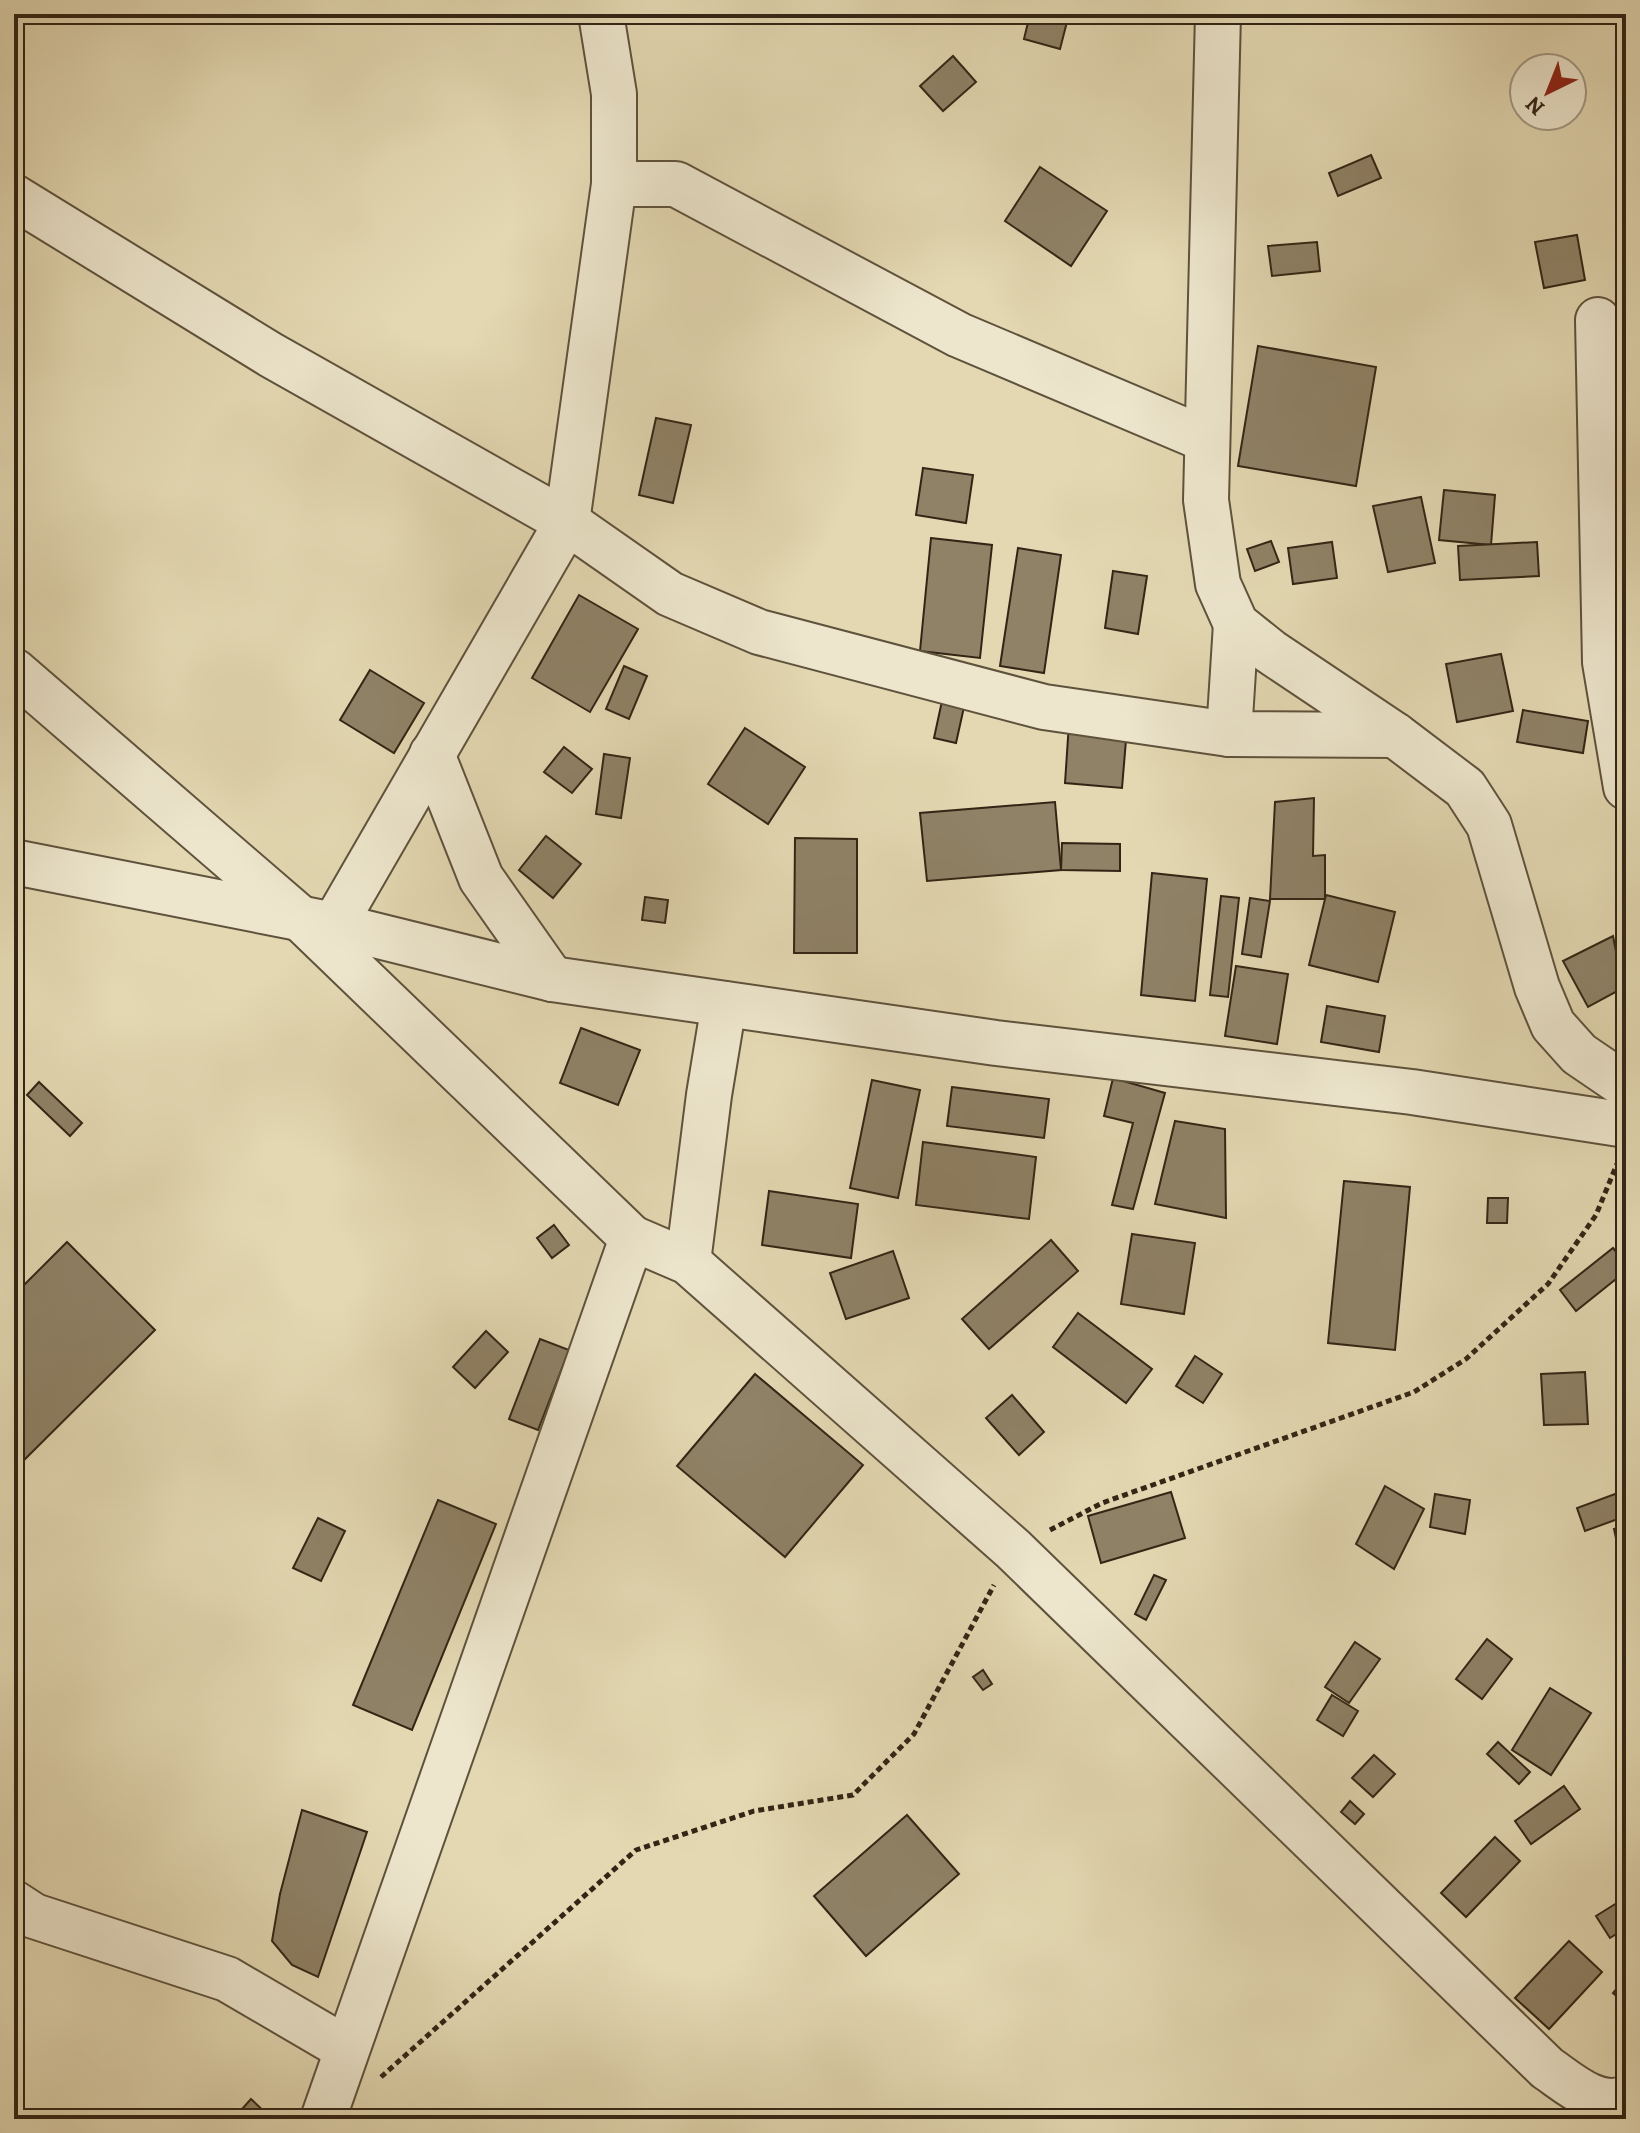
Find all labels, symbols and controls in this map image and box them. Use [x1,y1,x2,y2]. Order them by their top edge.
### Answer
north arrow [1508,52,1588,132]
text: N [1519,89,1551,122]

